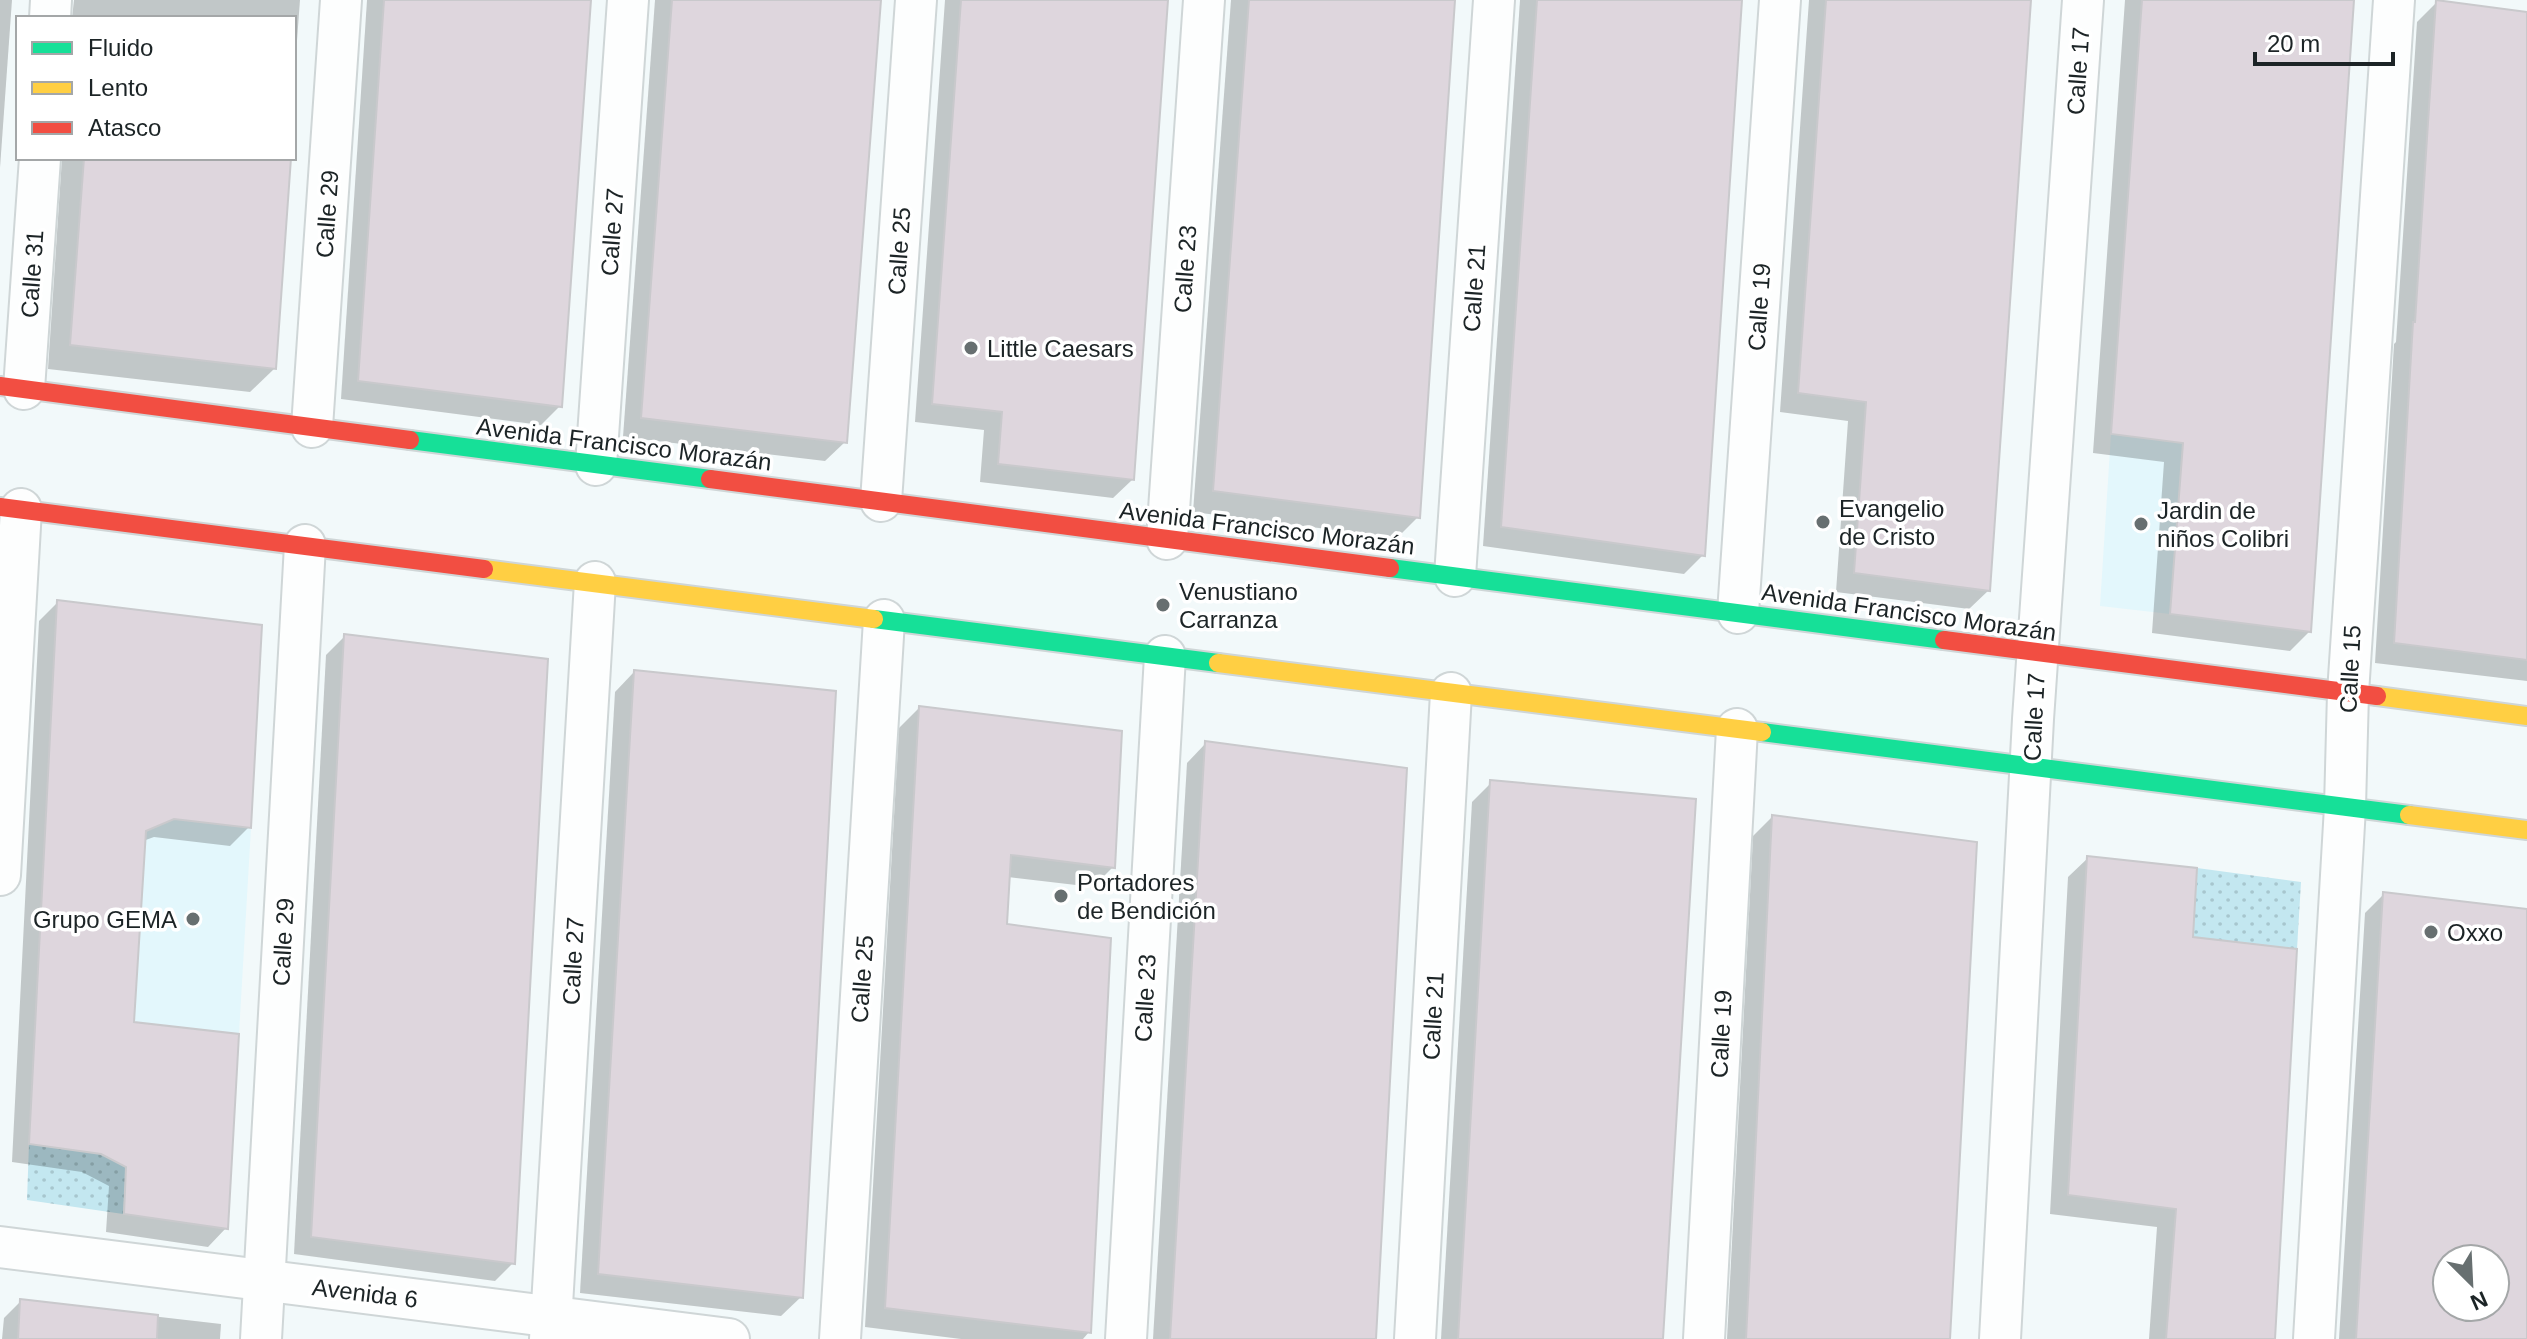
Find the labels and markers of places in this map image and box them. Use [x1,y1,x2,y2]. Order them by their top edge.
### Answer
place label: Little Caesars [987,335,1134,362]
marker: Little Caesars [962,339,980,357]
place label: Evangelio de Cristo [1839,495,1944,550]
place label: Jardin de niños Colibri [2157,497,2289,552]
marker: Evangelio de Cristo [1814,513,1832,531]
marker: Jardin de niños Colibri [2132,515,2150,533]
place label: Venustiano Carranza [1179,578,1298,633]
marker: Venustiano Carranza [1154,596,1172,614]
place label: Portadores de Bendición [1077,869,1216,924]
marker: Portadores de Bendición [1052,887,1070,905]
place label: Grupo GEMA [33,906,177,933]
marker: Grupo GEMA [184,910,202,928]
place label: Oxxo [2447,919,2503,946]
marker: Oxxo [2422,923,2440,941]

